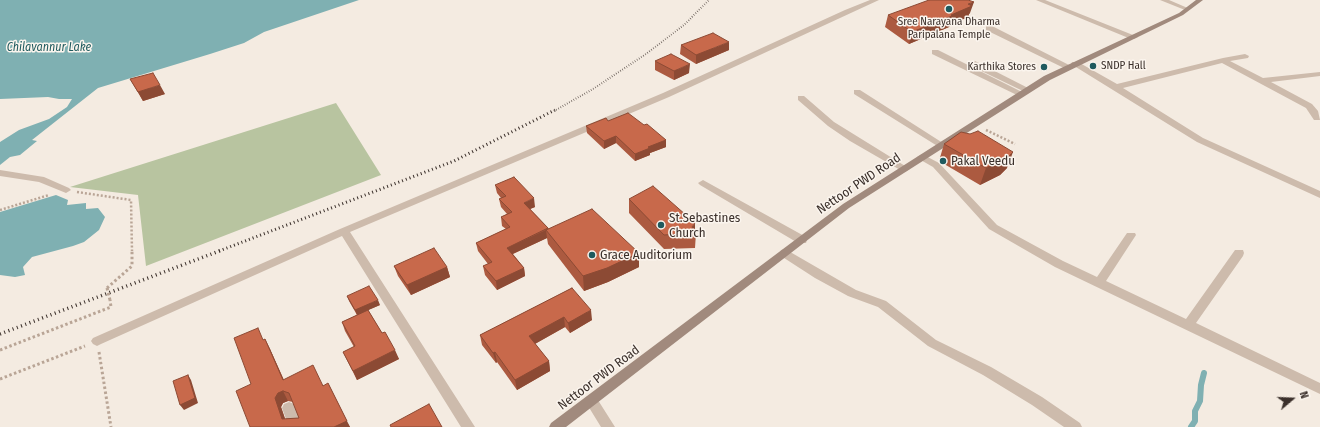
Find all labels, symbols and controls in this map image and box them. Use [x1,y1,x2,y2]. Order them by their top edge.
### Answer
marker: Sree Narayana Dharma Paripalana Temple [944,4,954,14]
place label: Sree Narayana Dharma Paripalana Temple [898,15,1000,41]
water label: Chilavannur Lake [7,41,91,55]
place label: SNDP Hall [1101,59,1146,73]
place label: Karthika Stores [968,60,1036,74]
marker: SNDP Hall [1088,61,1098,71]
marker: Karthika Stores [1039,62,1049,72]
street label: Nettoor PWD Road [814,150,904,218]
place label: Pakal Veedu [951,153,1015,169]
marker: Pakal Veedu [938,156,948,166]
place label: St.Sebastines Church [669,210,740,241]
marker: St.Sebastines Church [656,220,666,230]
place label: Grace Auditorium [600,247,692,263]
marker: Grace Auditorium [587,250,597,260]
street label: Nettoor PWD Road [555,342,643,414]
north arrow [1272,379,1312,419]
text: N [1297,390,1311,400]

